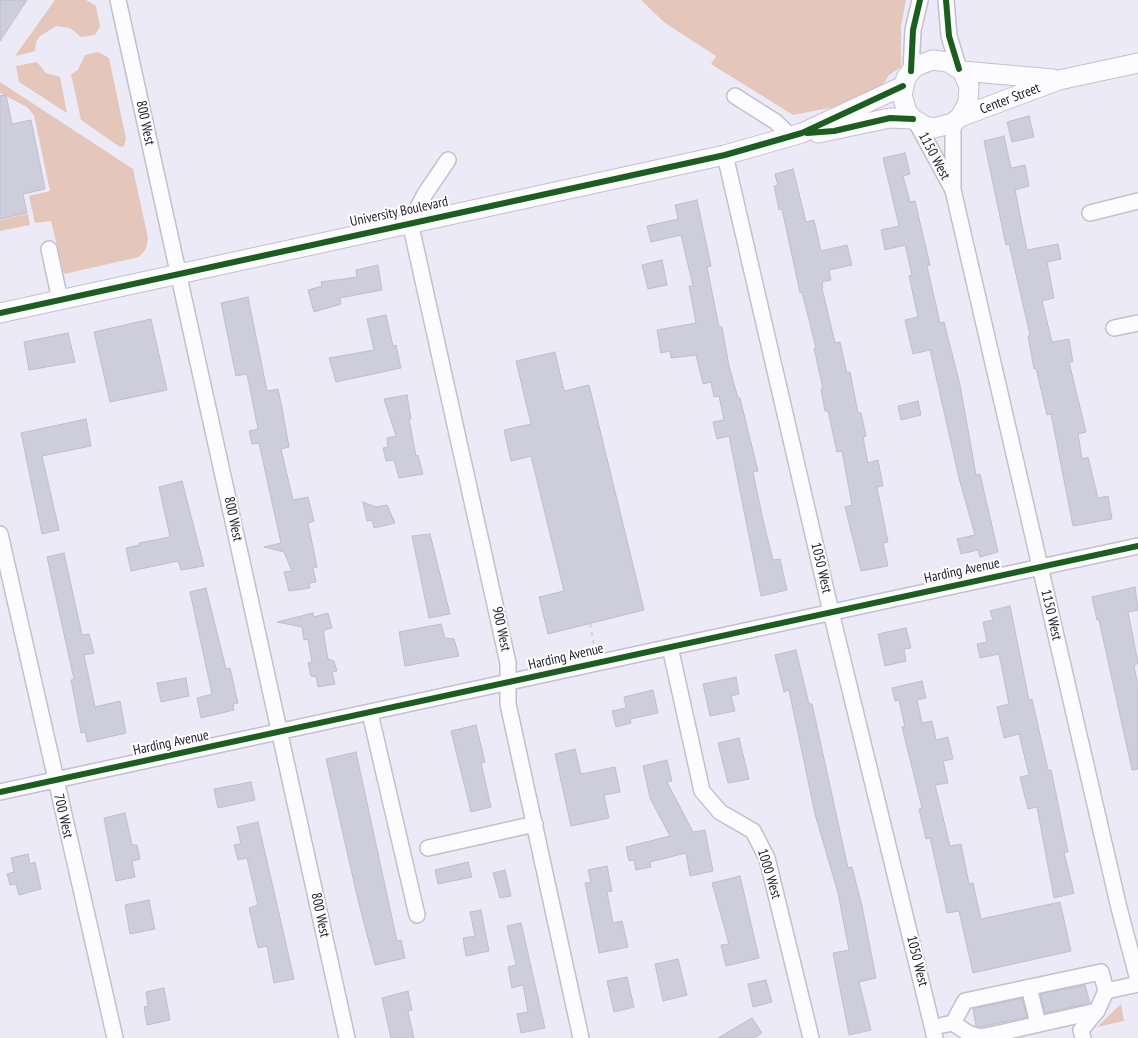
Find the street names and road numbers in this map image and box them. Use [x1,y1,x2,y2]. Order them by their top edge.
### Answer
street label: Center Street [977,80,1043,118]
street label: 800 West [132,99,158,147]
street label: 1150 West [915,129,953,183]
street label: University Boulevard [348,193,450,231]
street label: 800 West [220,495,246,543]
street label: 1050 West [807,541,835,595]
street label: Harding Avenue [923,555,1001,587]
street label: 1150 West [1037,588,1065,642]
street label: 900 West [488,605,514,653]
street label: Harding Avenue [527,640,605,674]
street label: Harding Avenue [132,727,210,759]
street label: 700 West [50,792,76,840]
street label: 1000 West [753,847,785,901]
street label: 800 West [307,891,333,939]
street label: 1050 West [903,934,931,988]

